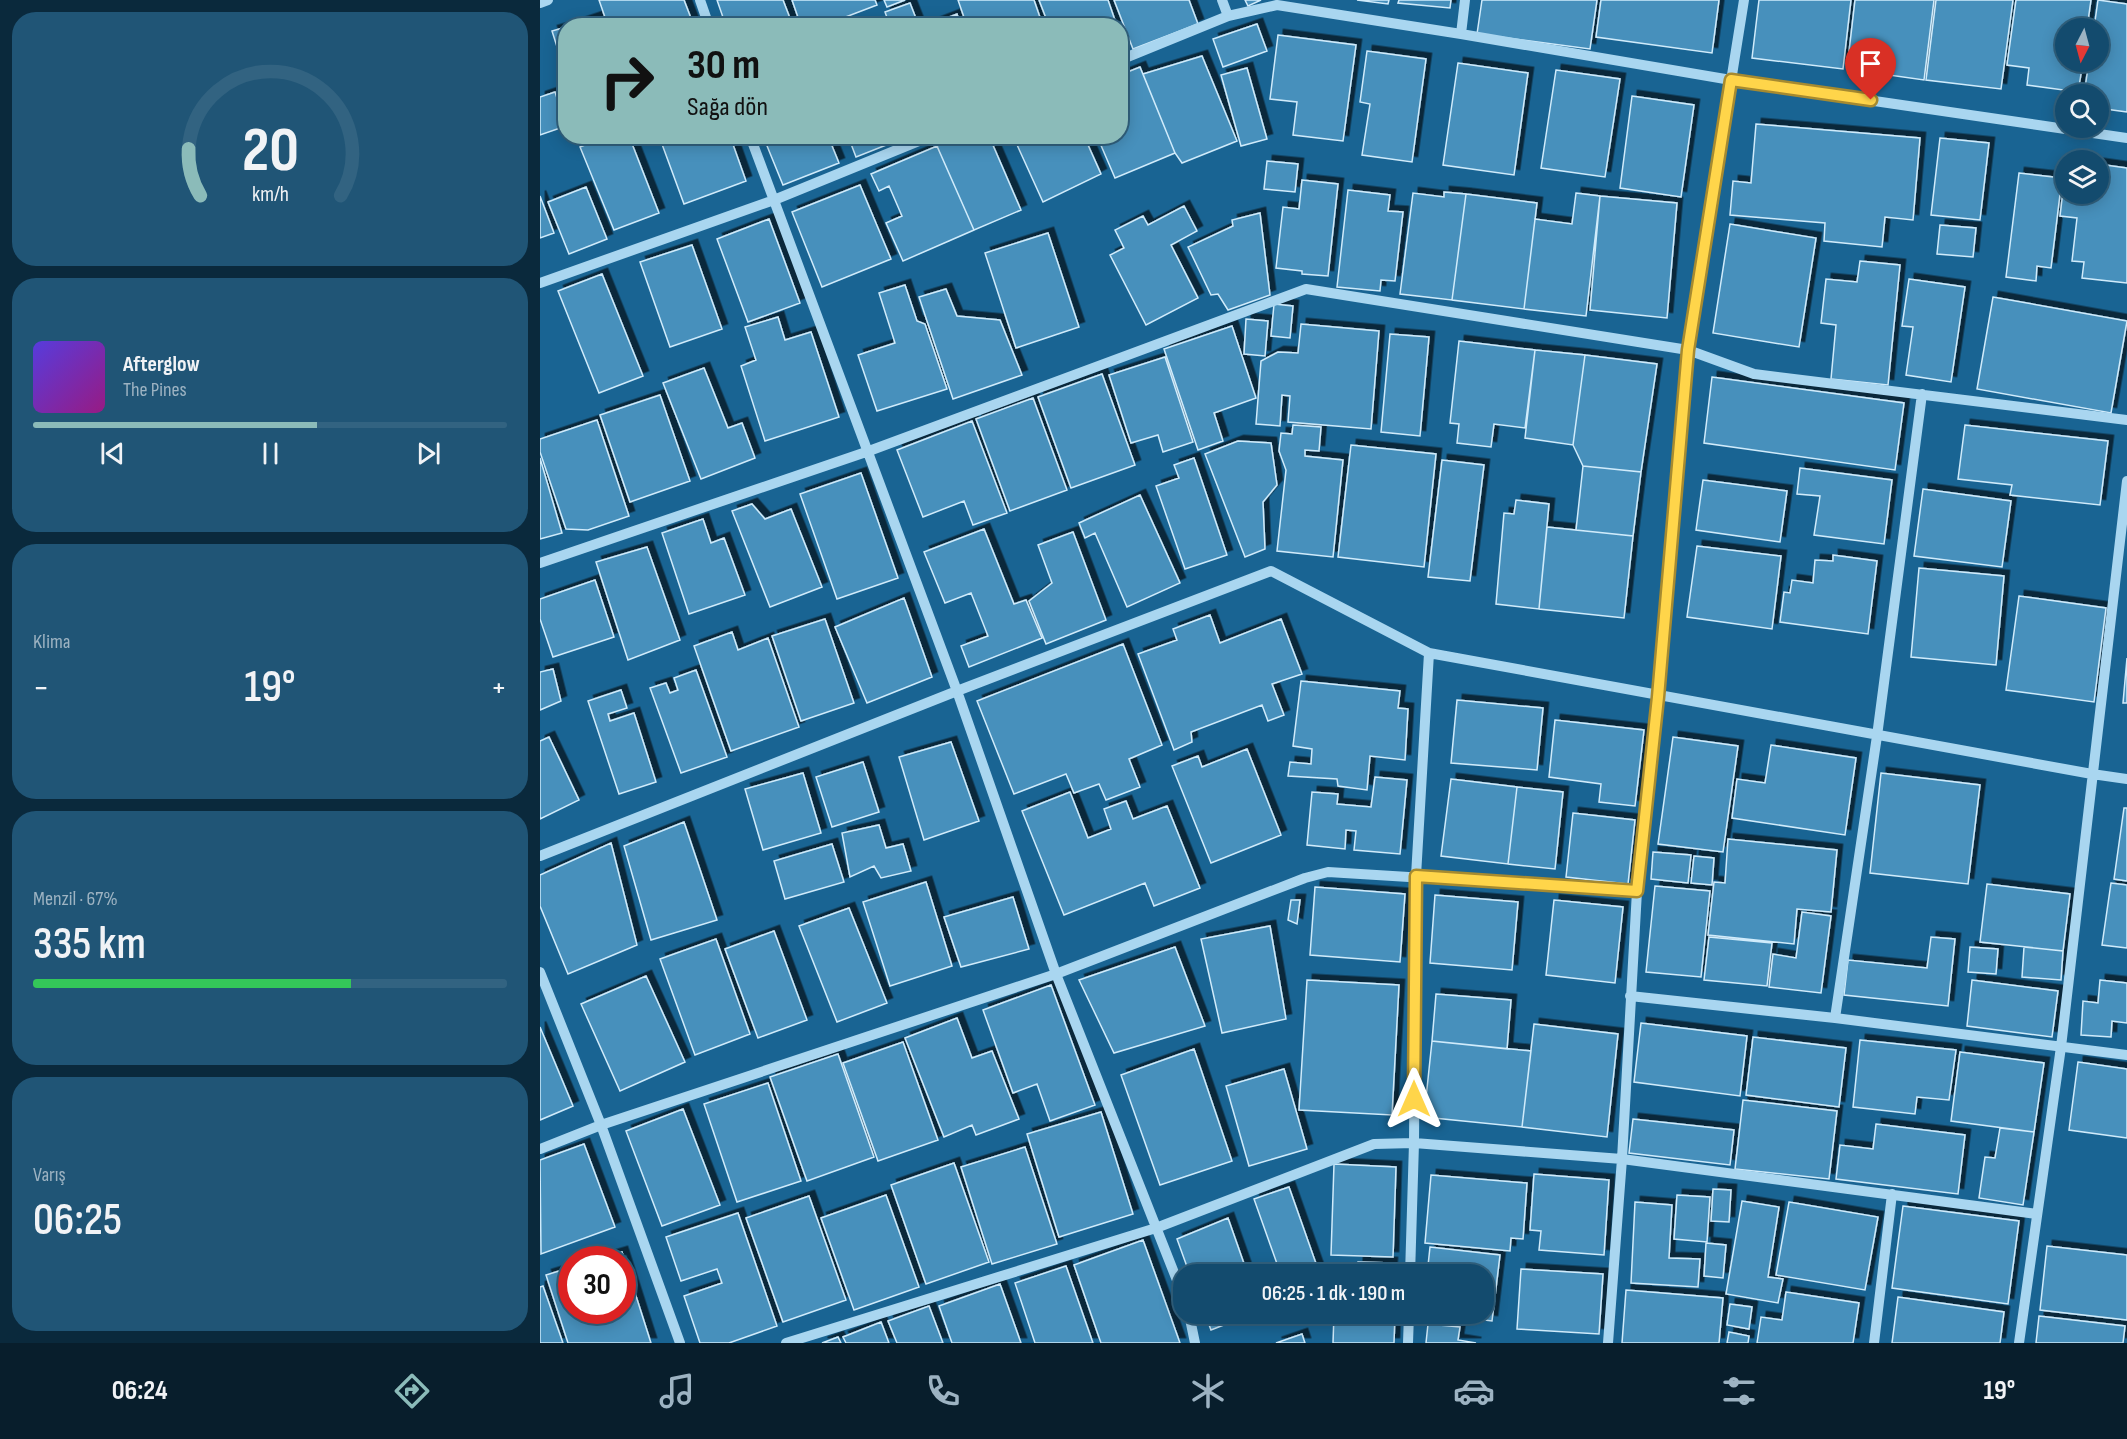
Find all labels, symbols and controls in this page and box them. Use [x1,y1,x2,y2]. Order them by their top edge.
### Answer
north arrow [2055,18,2109,72]
map controls [2055,18,2109,204]
pin [1845,38,1896,100]
text: 30 m [687,40,760,91]
icon: right [588,42,666,120]
icon: arrive [1854,47,1887,80]
button: search [2055,84,2109,138]
text: Sağa dön [687,91,768,123]
text: 20 [241,114,299,189]
button: layers [2055,150,2109,204]
text: km/h [251,182,289,207]
text: Afterglow [123,351,200,378]
text: The Pines [123,378,187,402]
icon: previous [96,437,129,470]
icon: pause [254,437,287,470]
icon: next [412,437,445,470]
text: Klima [33,630,71,654]
text: 19° [244,660,296,715]
text: − [33,668,49,708]
text: + [491,668,507,708]
text: Menzil · 67% [33,887,118,911]
text: 335 km [33,917,146,972]
position arrow [1382,1067,1446,1131]
text: Varış [33,1163,66,1187]
text: 06:25 [33,1193,122,1248]
speed limit sign: 30 [558,1246,636,1324]
text: 06:25 · 1 dk · 190 m [1262,1280,1405,1307]
icon: directions [391,1370,433,1412]
icon: music [656,1370,698,1412]
icon: phone [922,1370,964,1412]
icon: climate [1187,1370,1229,1412]
icon: car [1453,1370,1495,1412]
icon: filters [1718,1370,1760,1412]
text: 06:24 [112,1375,168,1407]
text: 19° [1983,1375,2015,1407]

